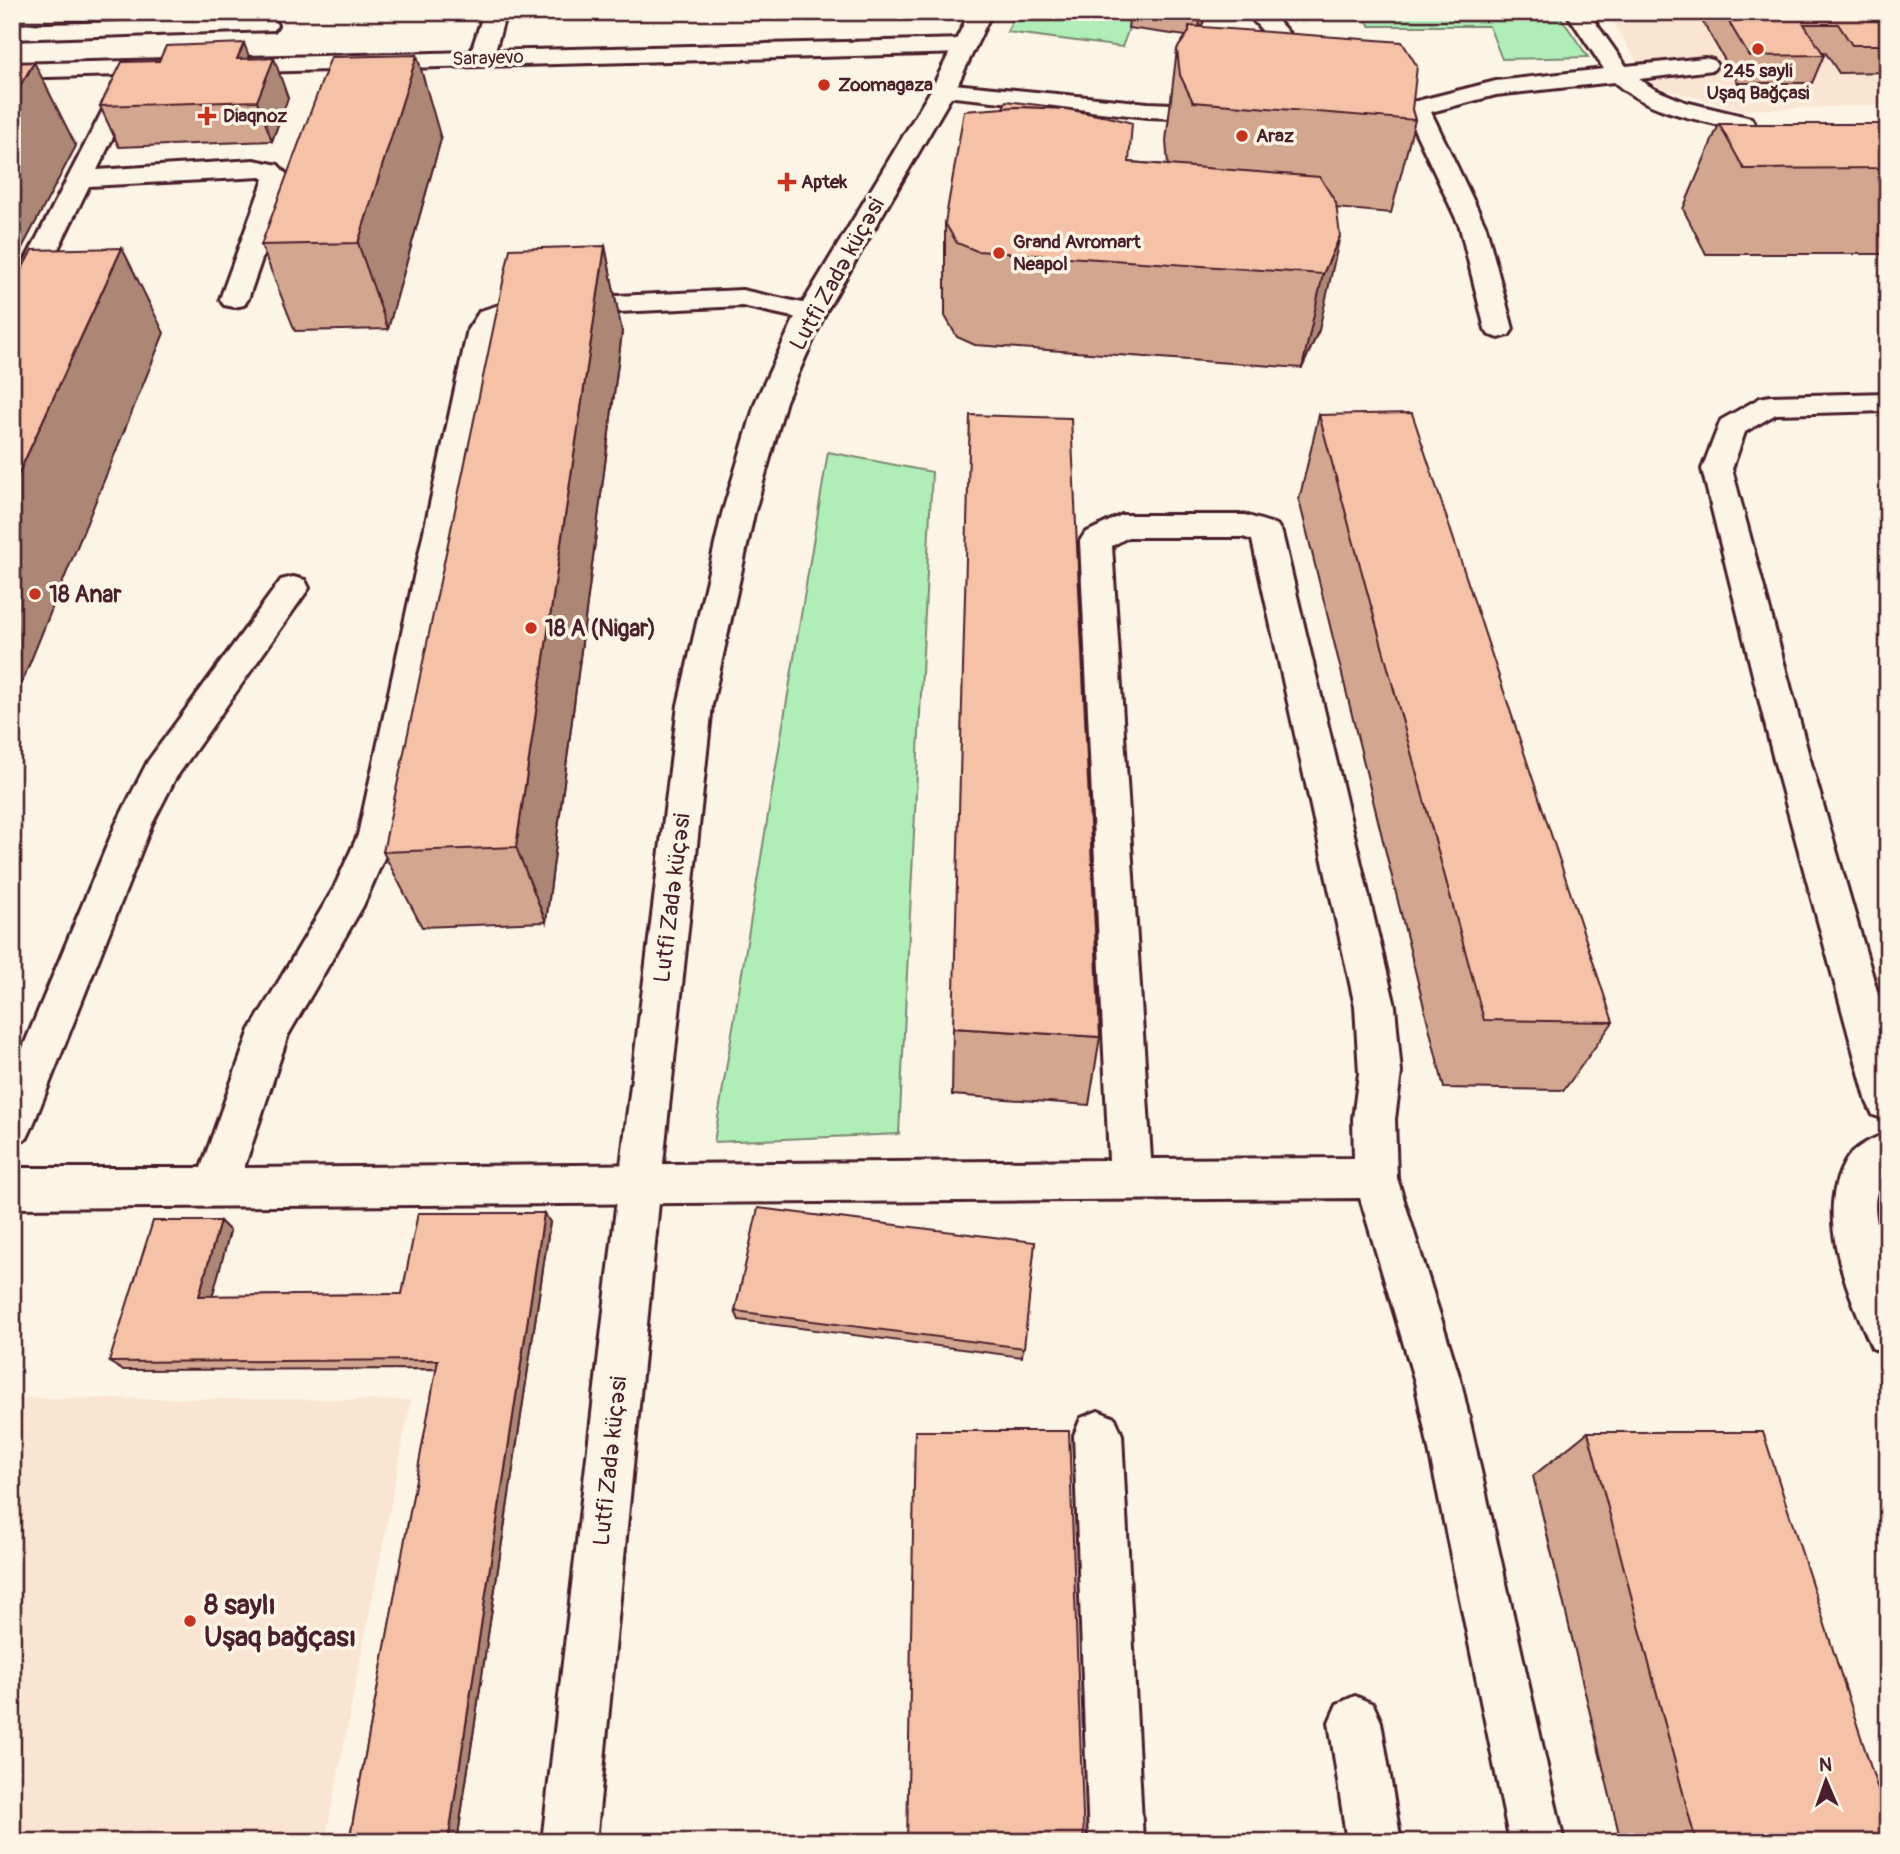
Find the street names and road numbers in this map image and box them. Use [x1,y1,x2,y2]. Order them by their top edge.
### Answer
street label: Sarayevo [452,45,524,71]
street label: Lutfi Zadə küçəsi [783,193,891,355]
street label: Lutfi Zadə küçəsi [647,812,697,984]
street label: Lutfi Zadə küçəsi [587,1375,633,1547]

